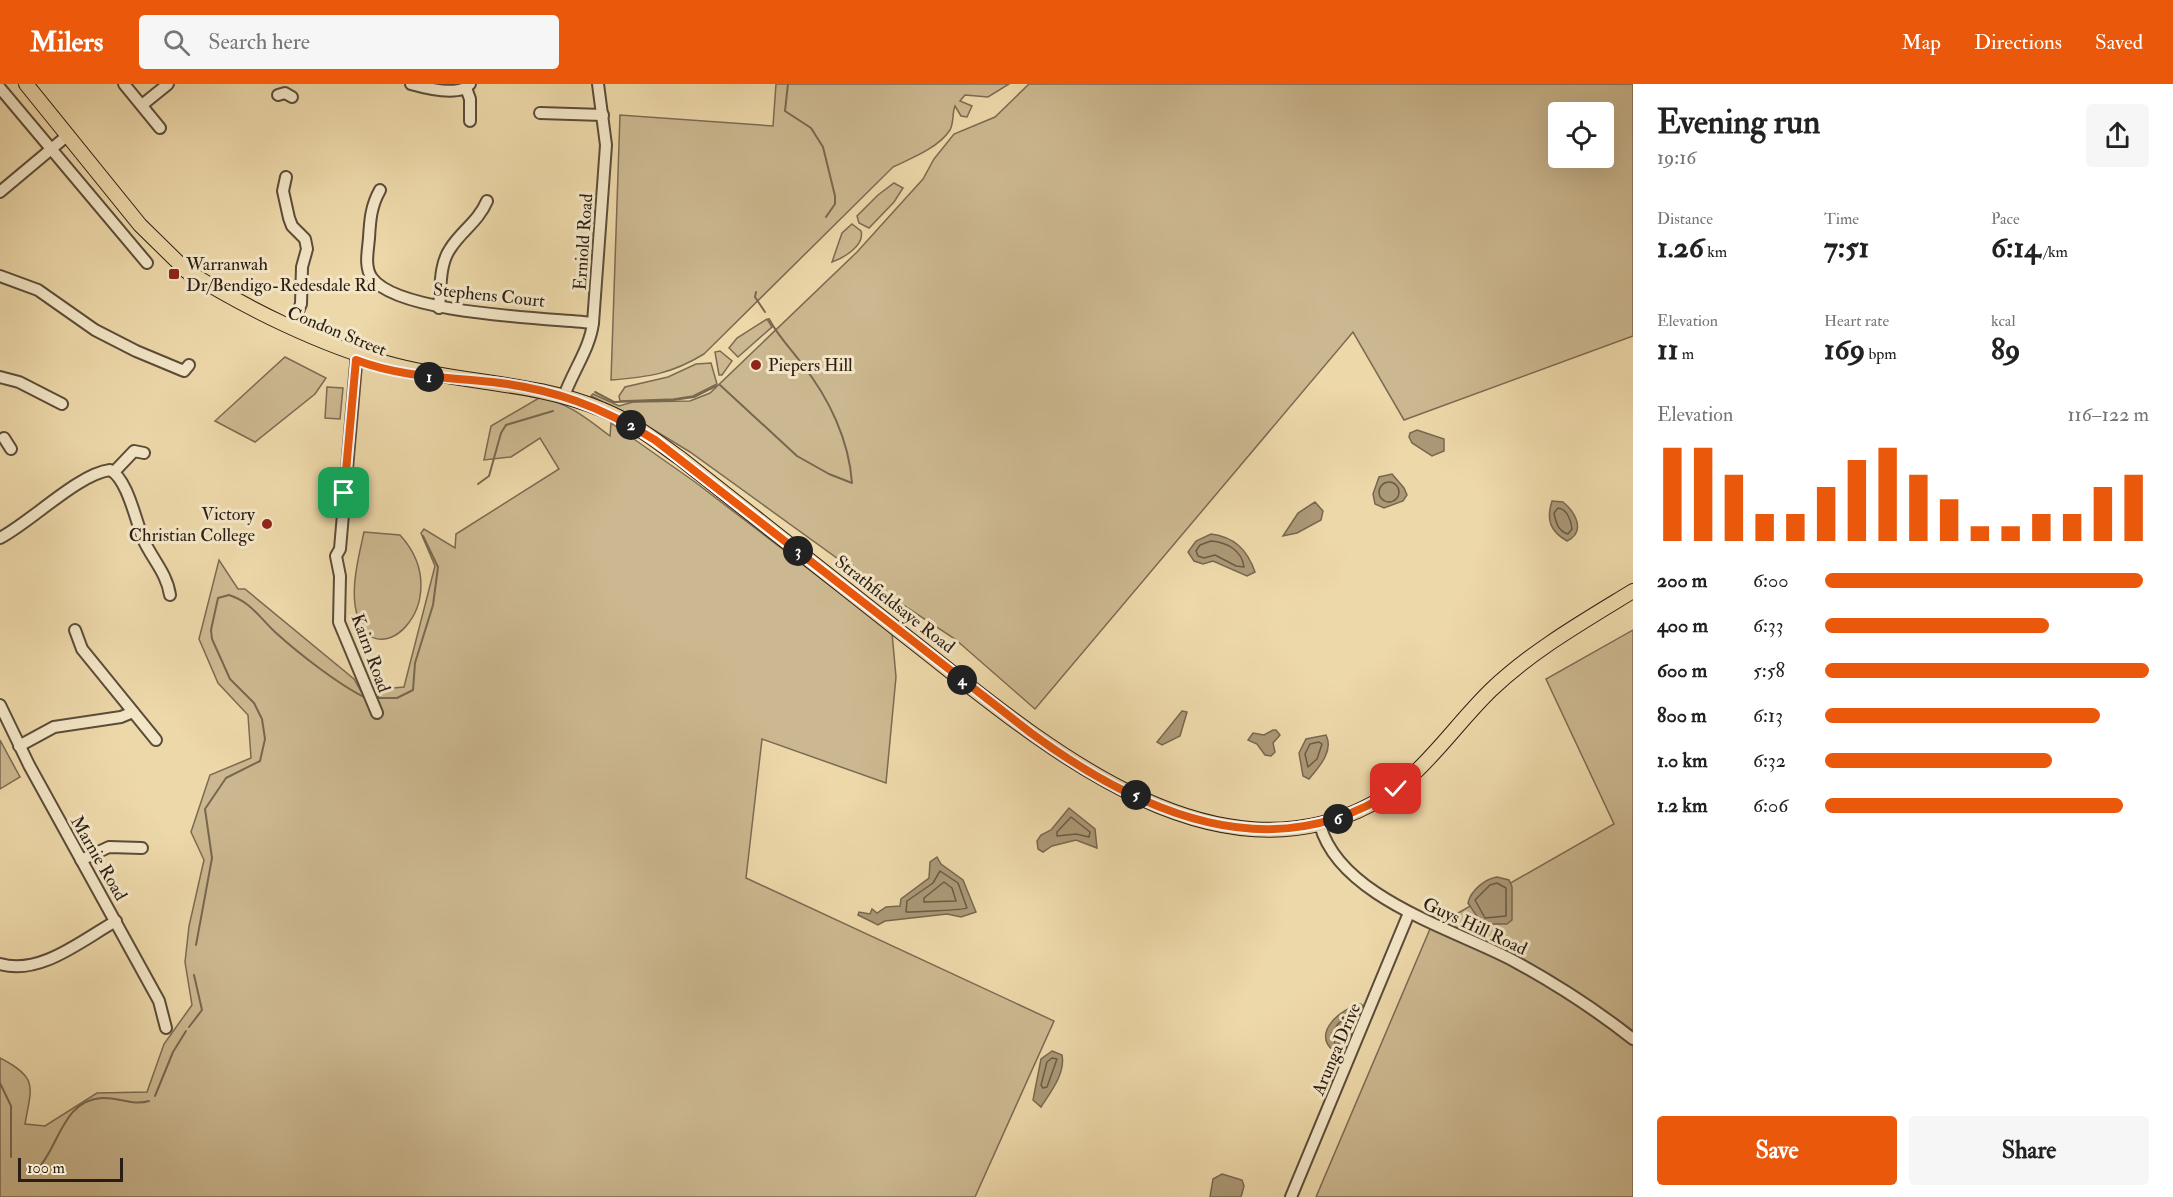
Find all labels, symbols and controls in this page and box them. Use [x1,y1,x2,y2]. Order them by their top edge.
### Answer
search box [139,15,559,69]
text: Milers [30,25,103,60]
icon: search [160,26,193,59]
text: Search here [208,28,310,56]
text: Map [1901,29,1941,56]
text: Directions [1974,29,2062,56]
text: Saved [2095,29,2143,56]
map controls [1548,102,1614,168]
button: locate [1548,102,1614,168]
text: Evening run [1657,102,1820,143]
button: share [2086,104,2149,167]
text: 19:16 [1657,145,1696,170]
street label: Erniold Road [569,193,598,291]
text: Distance [1657,209,1713,229]
text: Time [1824,209,1859,229]
text: Pace [1991,209,2020,229]
text: 1.26 [1657,229,1704,266]
text: 7:51 [1824,229,1869,266]
text: 6:14 [1991,229,2040,266]
text: km [1704,242,1727,262]
text: /km [2040,242,2068,262]
place label: Warranwah Dr/Bendigo-Redesdale Rd [185,253,376,297]
marker: Warranwah Dr/Bendigo-Redesdale Rd [167,267,181,281]
street label: Stephens Court [432,278,546,313]
street label: Condon Street [284,301,390,362]
text: Elevation [1657,311,1718,331]
text: Heart rate [1824,311,1889,331]
text: kcal [1991,311,2016,331]
text: 11 [1657,331,1678,368]
text: 169 [1824,331,1865,368]
text: 89 [1991,331,2020,368]
text: m [1678,344,1694,364]
text: bpm [1865,344,1897,364]
place label: Piepers Hill [768,354,853,377]
marker: Piepers Hill [749,358,763,372]
pin: 1 [414,362,444,392]
text: 1 [426,367,432,387]
text: Elevation [1657,402,1733,427]
text: 116–122 m [2067,402,2149,427]
pin: 2 [616,410,646,440]
text: 2 [627,415,635,435]
pin [318,467,369,518]
icon: arrive [327,476,360,509]
place label: Victory Christian College [129,503,256,547]
marker: Victory Christian College [260,517,274,531]
pin: 3 [783,536,813,566]
text: 3 [795,541,801,561]
street label: Strathfieldsaye Road [830,550,959,659]
text: 200 m [1657,568,1707,593]
text: 6:00 [1753,568,1789,593]
street label: Kairn Road [346,611,395,696]
text: 400 m [1657,613,1708,638]
text: 6:33 [1753,613,1783,638]
text: 600 m [1657,658,1707,683]
text: 5:58 [1753,658,1785,683]
pin: 4 [947,665,977,695]
text: 4 [958,670,966,690]
text: 800 m [1657,703,1707,728]
text: 6:13 [1753,703,1783,728]
text: 1.0 km [1657,748,1708,773]
text: 6:32 [1753,748,1786,773]
pin [1370,763,1421,814]
icon: check [1379,772,1412,805]
pin: 5 [1121,780,1151,810]
text: 5 [1132,785,1140,805]
text: 1.2 km [1657,793,1707,818]
text: 6:06 [1753,793,1788,818]
pin: 6 [1323,804,1353,834]
text: 6 [1334,809,1342,829]
street label: Marnie Road [65,812,132,905]
street label: Guys Hill Road [1419,892,1531,961]
street label: Arunga Drive [1306,999,1366,1100]
button: Save [1657,1116,1897,1185]
button: Share [1909,1116,2149,1185]
scale bar [18,1155,123,1182]
text: 100 m [27,1158,65,1178]

